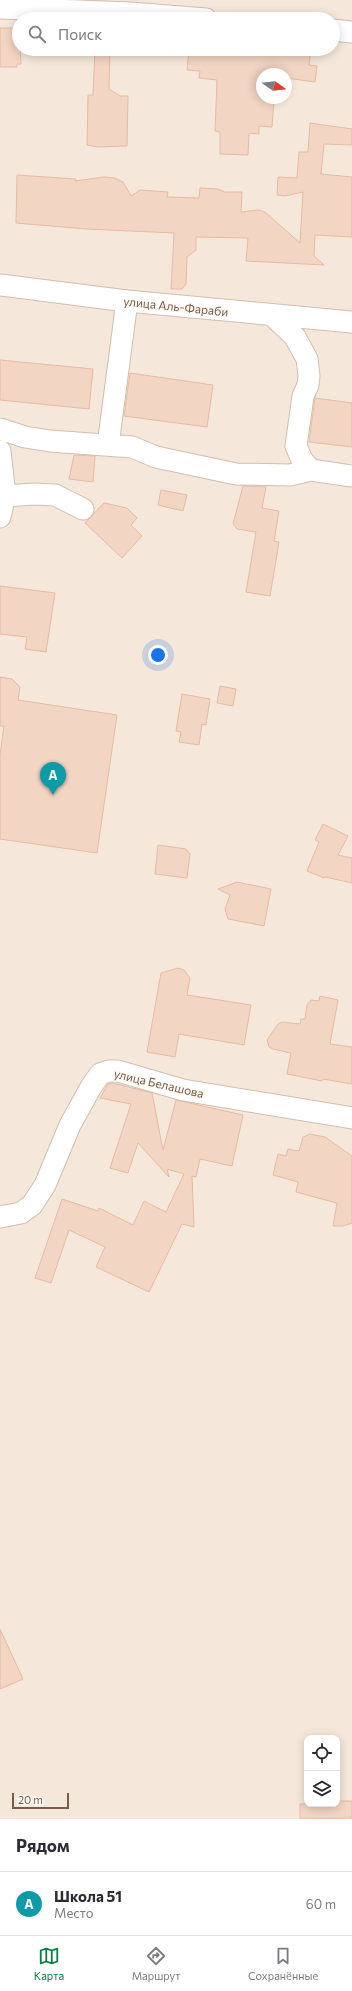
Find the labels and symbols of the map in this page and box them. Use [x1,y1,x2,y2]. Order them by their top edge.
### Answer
north arrow [256,68,292,104]
street label: улица Аль-Фараби [123,294,229,318]
your location [148,645,168,665]
pin: A [40,762,66,795]
street label: улица Белашова [113,1066,205,1100]
scale bar [12,1791,69,1810]

